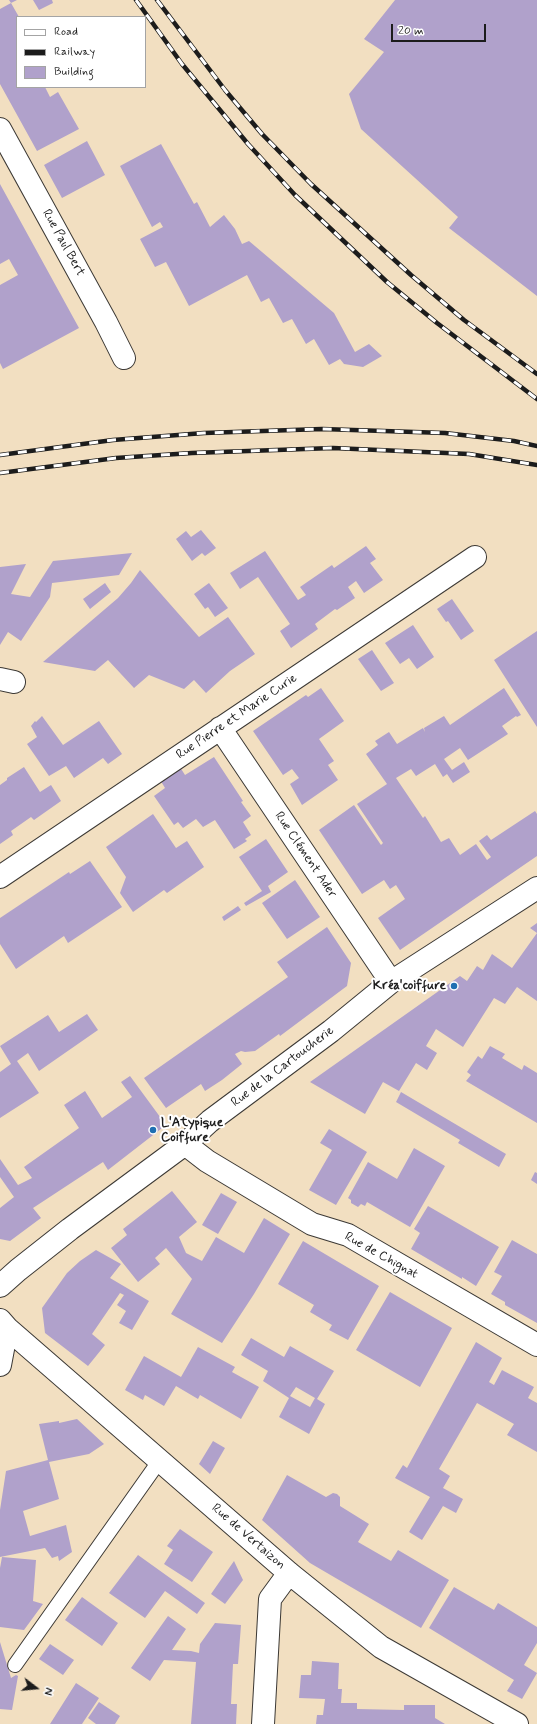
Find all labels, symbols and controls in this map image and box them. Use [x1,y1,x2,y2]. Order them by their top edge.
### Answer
legend [16,16,146,88]
scale bar [393,16,488,42]
text: 20 m [398,23,424,39]
text: Road [54,24,78,40]
text: Railway [54,44,95,60]
text: Building [54,64,94,80]
street label: Rue Paul Bert [38,207,88,279]
street label: Rue Pierre et Marie Curie [174,671,300,763]
street label: Rue Clément Ader [270,809,340,901]
place label: Kréa'coiffure [373,978,446,994]
marker: Kréa'coiffure [449,981,459,991]
street label: Rue de la Cartoucherie [229,1023,337,1111]
place label: L'Atypique Coiffure [161,1115,223,1146]
marker: L'Atypique Coiffure [148,1125,158,1135]
street label: Rue de Chignat [342,1229,420,1283]
street label: Rue de Vertaizon [208,1501,288,1573]
north arrow [16,1668,56,1708]
text: N [40,1686,55,1697]

